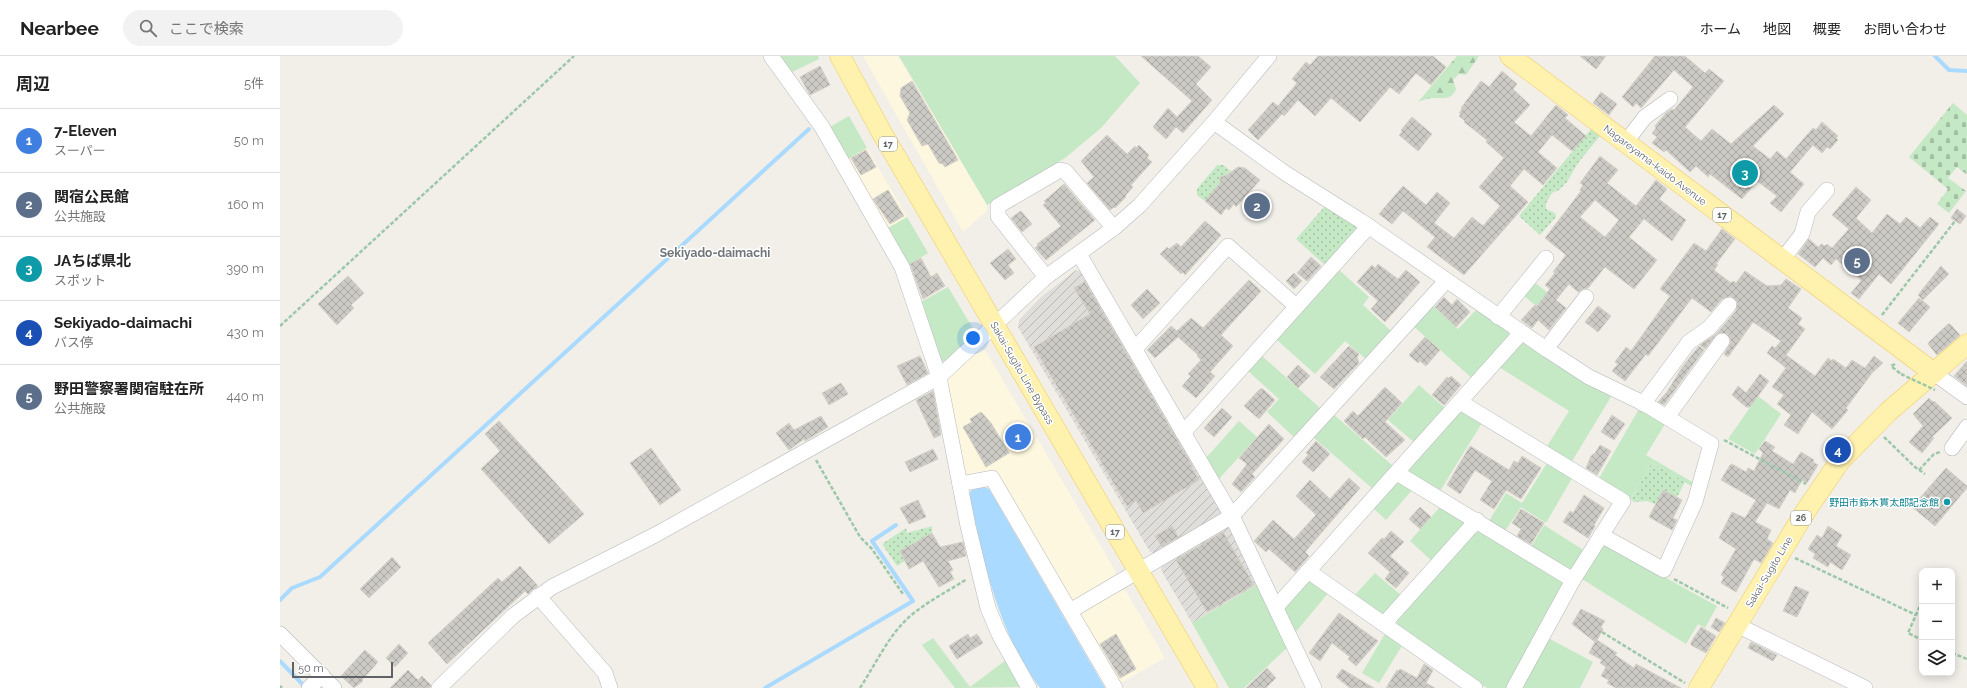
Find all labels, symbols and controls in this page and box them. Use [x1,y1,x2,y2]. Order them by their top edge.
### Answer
search box [123,10,403,46]
text: Nearbee [20,17,99,39]
icon: search [137,17,159,39]
text: ここで検索 [169,20,244,38]
text: ホーム [1699,21,1741,37]
text: 地図 [1763,21,1791,37]
text: 概要 [1813,21,1841,37]
text: お問い合わせ [1863,21,1947,37]
text: 周辺 [16,74,50,94]
text: 5件 [244,76,264,91]
text: 7-Eleven [54,122,117,140]
street label: Nagareyama-kaido Avenue [1601,123,1709,207]
text: 1 [26,133,32,148]
text: 50 m [234,133,264,148]
road number: 17 [879,137,897,151]
text: スーパー [54,143,106,158]
pin: 3 [1732,158,1758,188]
text: 関宿公民館 [54,188,129,206]
pin: 2 [1244,191,1270,221]
text: 2 [25,197,33,212]
text: 160 m [227,197,264,212]
road number: 17 [1713,208,1731,222]
text: 公共施設 [54,209,106,224]
district label: Sekiyado-daimachi [660,246,770,260]
pin: 5 [1844,246,1870,276]
text: JAちば県北 [54,252,131,270]
text: 3 [25,261,33,276]
text: 390 m [226,261,264,276]
text: スポット [54,273,106,288]
text: Sekiyado-daimachi [54,314,192,332]
street label: Sakai-Sugito Line Bypass [988,320,1056,426]
text: 4 [25,325,33,340]
text: 430 m [227,325,264,340]
your location [963,328,983,348]
text: バス停 [54,335,93,350]
text: 野田警察署関宿駐在所 [54,380,204,398]
text: 5 [25,389,33,404]
text: 440 m [227,389,264,404]
text: 公共施設 [54,401,106,416]
pin: 1 [1005,422,1031,452]
pin: 4 [1825,435,1851,465]
place label: 野田市鈴木貫太郎記念館 [1829,497,1939,508]
marker: 野田市鈴木貫太郎記念館 [1942,497,1952,507]
road number: 26 [1791,511,1811,525]
road number: 17 [1106,525,1124,539]
street label: Sakai-Sugito Line [1744,535,1795,609]
map controls [1919,568,1955,676]
button: + [1919,568,1955,604]
button: − [1919,604,1955,640]
button: layers [1919,640,1955,676]
scale bar [292,660,393,679]
text: 50 m [298,662,324,675]

